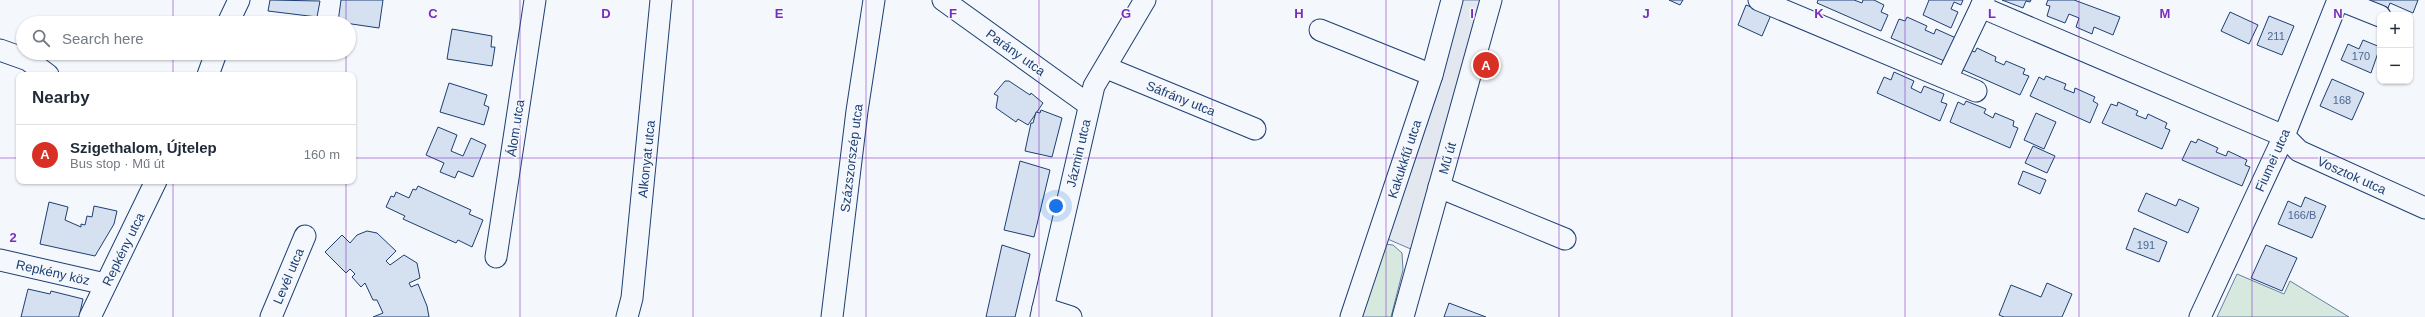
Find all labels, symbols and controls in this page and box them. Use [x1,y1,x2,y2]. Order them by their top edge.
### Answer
text: C [428,6,438,21]
text: D [601,6,611,21]
text: E [775,6,784,21]
text: F [949,6,957,21]
text: G [1121,6,1131,21]
text: H [1294,6,1304,21]
text: I [1470,6,1474,21]
text: J [1642,6,1650,21]
text: K [1814,6,1824,21]
text: L [1988,6,1996,21]
text: M [2160,6,2170,21]
text: N [2333,6,2343,21]
map controls [2377,12,2413,84]
button: + [2377,12,2413,48]
search box [16,16,356,60]
street label: Parány utca [983,26,1049,79]
icon: search [30,27,52,49]
text: Search here [62,30,144,47]
house number: 211 [2267,30,2285,42]
button: − [2377,48,2413,84]
pin: A [1473,50,1499,80]
house number: 170 [2352,50,2370,62]
street label: Sáfrány utca [1144,78,1218,119]
text: Nearby [32,88,90,107]
house number: 168 [2333,94,2351,106]
street label: Álom utca [504,98,528,158]
street label: Százszorszép utca [837,102,866,213]
street label: Jázmin utca [1063,117,1094,189]
street label: Kakukkfű utca [1385,117,1424,200]
street label: Alkonyat utca [635,119,658,199]
street label: Fiumei utca [2252,126,2293,194]
text: Szigethalom, Újtelep [70,139,217,156]
street label: Mű út [1436,140,1459,176]
text: A [40,147,50,162]
text: 160 m [304,147,340,162]
street label: Vosztok utca [2315,154,2389,198]
text: Bus stop · Mű út [70,156,165,171]
your location [1046,196,1066,216]
house number: 166/B [2288,209,2316,221]
street label: Repkény utca [99,210,148,288]
text: 2 [9,230,17,245]
house number: 191 [2137,239,2155,251]
street label: Levél utca [270,245,307,306]
street label: Repkény köz [15,257,91,288]

